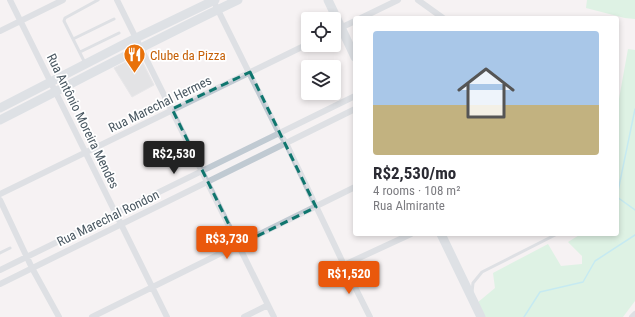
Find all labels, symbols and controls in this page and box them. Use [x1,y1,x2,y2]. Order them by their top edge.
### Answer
map controls [301,12,341,100]
button: locate [301,12,341,52]
restaurant icon: Clube da Pizza [122,42,148,75]
place label: Clube da Pizza [150,48,226,63]
street label: Rua Antônio Moreira Mendes [44,51,122,191]
icon: home [450,57,522,129]
button: layers [301,60,341,100]
street label: Rua Marechal Hermes [106,73,214,135]
pin: R$2,530 [137,141,211,175]
text: R$2,530 [152,146,196,161]
text: R$2,530/mo [373,163,456,183]
text: 4 rooms · 108 m² [373,183,460,198]
street label: Rua Marechal Rondon [54,187,162,249]
text: Rua Almirante [373,198,445,213]
pin: R$3,730 [190,226,264,260]
text: R$3,730 [205,231,249,246]
pin: R$1,520 [312,261,386,295]
text: R$1,520 [327,266,371,281]

